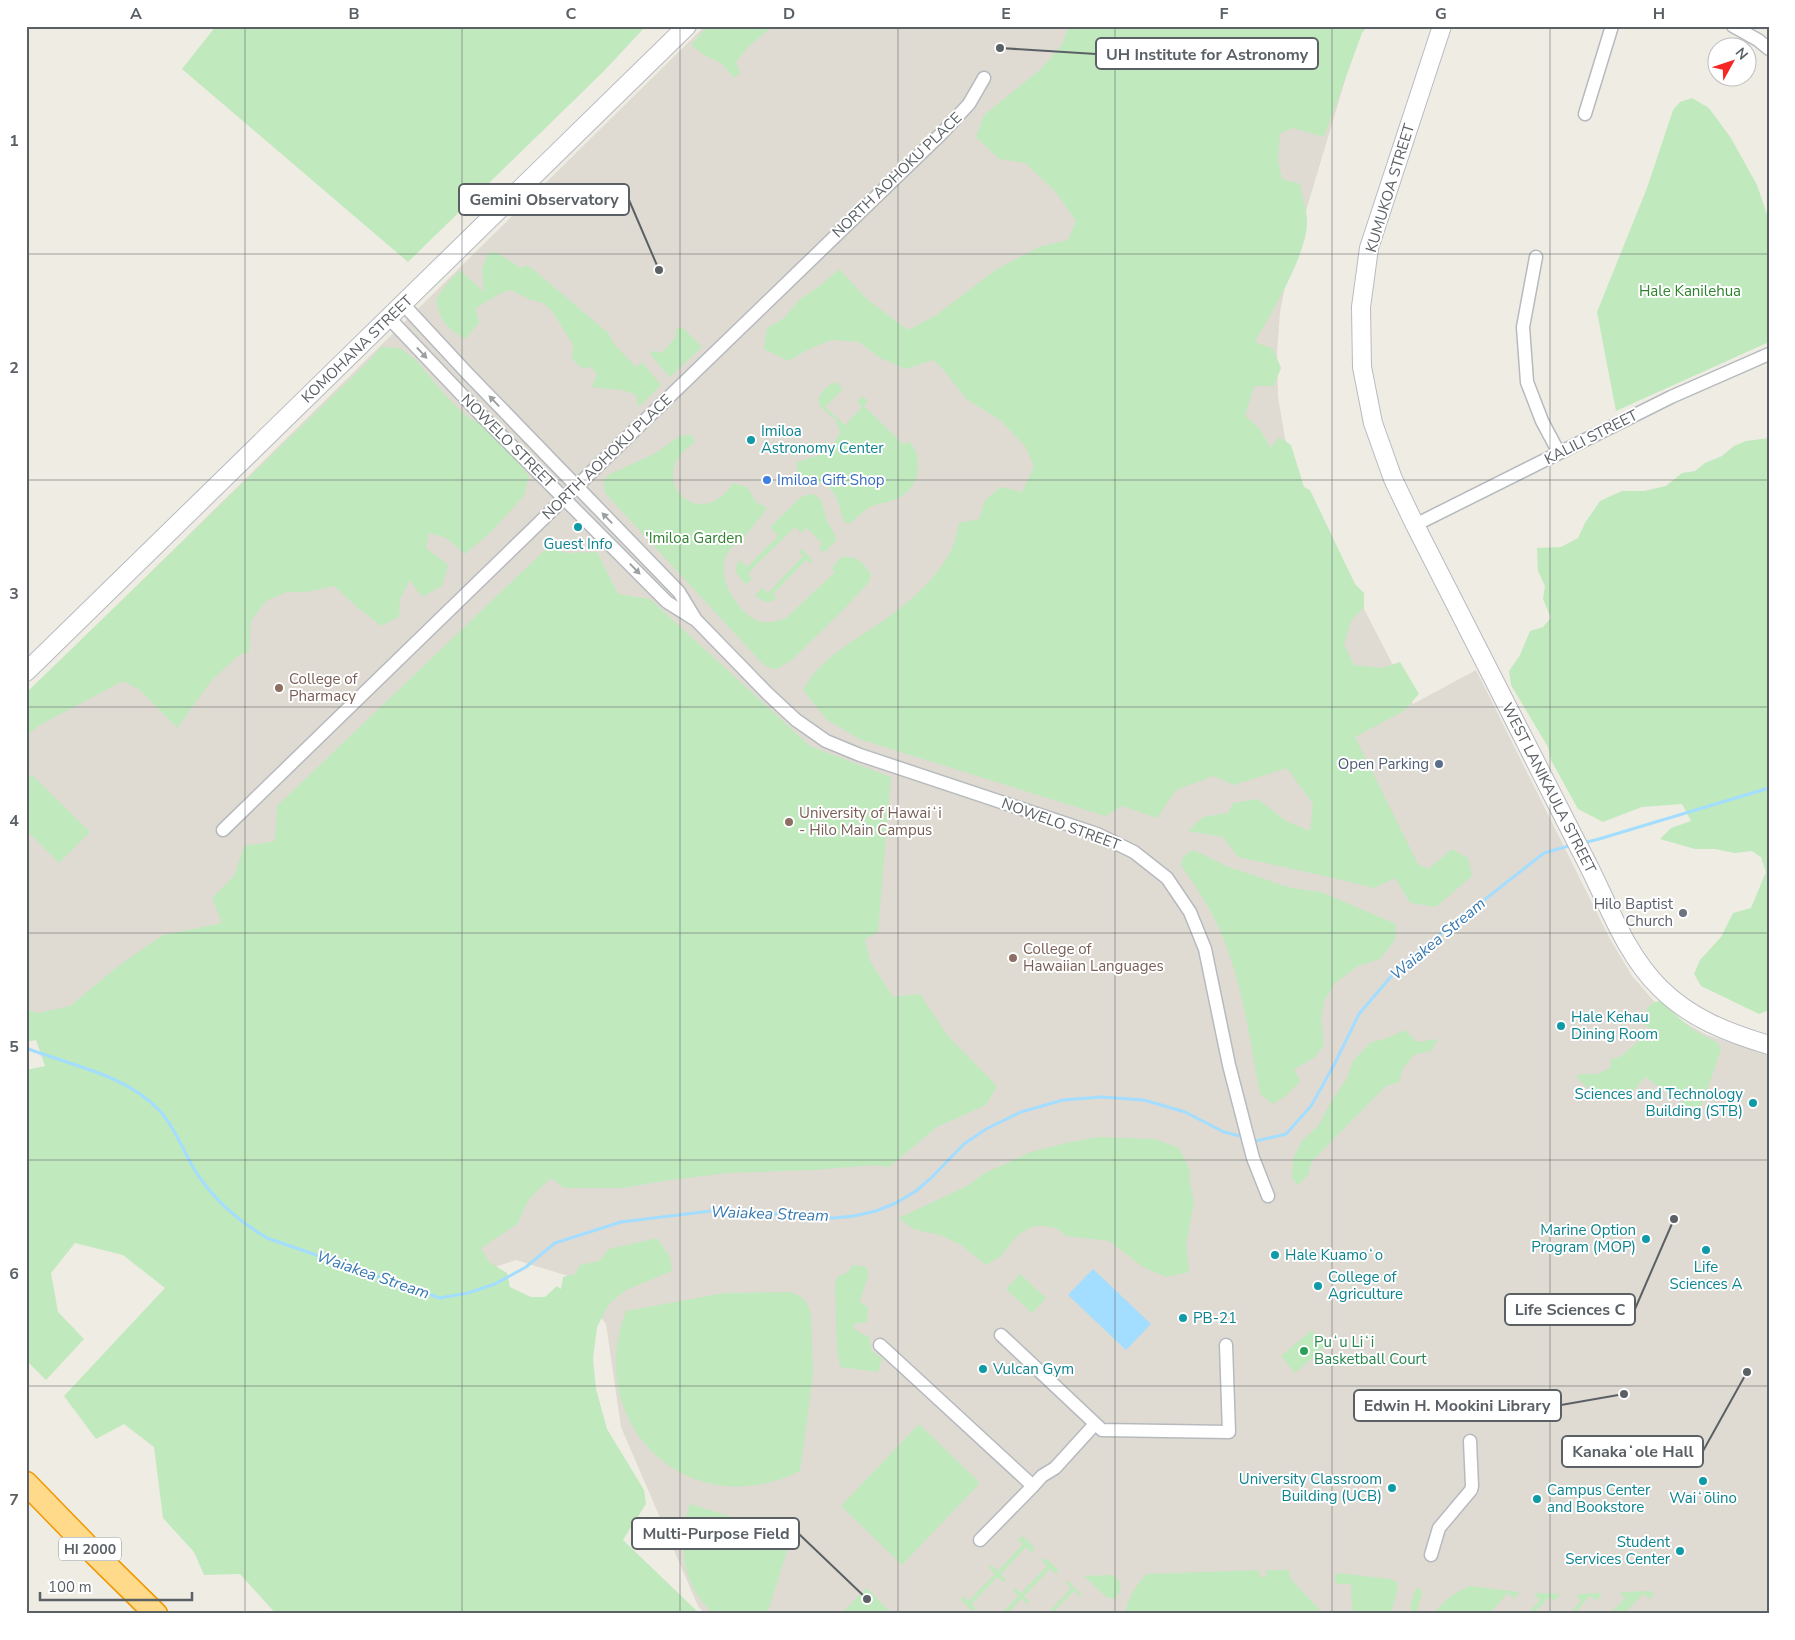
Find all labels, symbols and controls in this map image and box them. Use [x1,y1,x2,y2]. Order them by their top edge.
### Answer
text: A [130,3,142,25]
text: B [348,3,360,25]
text: C [566,3,577,25]
text: D [783,3,795,25]
text: E [1001,3,1011,25]
text: F [1220,3,1229,25]
text: G [1435,3,1447,25]
text: H [1653,3,1665,25]
callout: UH Institute for Astronomy [1096,38,1318,69]
north arrow [1708,38,1758,88]
text: UH Institute for Astronomy [1106,44,1309,66]
text: N [1731,44,1752,64]
street label: NORTH AOHOKU PLACE [828,108,966,242]
street label: KUMUKOA STREET [1361,121,1419,255]
text: 1 [9,130,19,152]
callout: Gemini Observatory [459,184,629,215]
text: Gemini Observatory [469,189,619,211]
park label: Hale Kanilehua [1639,281,1741,301]
street label: KOMOHANA STREET [297,291,417,407]
one-way arrow [416,347,428,359]
text: 2 [9,357,19,379]
street label: NOWELO STREET [457,390,559,492]
street label: NORTH AOHOKU PLACE [538,390,676,524]
one-way arrow [488,396,500,408]
street label: KALILI STREET [1541,405,1641,469]
place label: Imiloa Astronomy Center [761,421,884,458]
marker: Imiloa Astronomy Center [745,434,757,446]
place label: Imiloa Gift Shop [777,470,885,490]
marker: Imiloa Gift Shop [761,474,773,486]
one-way arrow [601,513,613,525]
marker: Guest Info [572,521,584,533]
park label: 'Imiloa Garden [645,528,743,548]
place label: Guest Info [543,534,613,554]
one-way arrow [629,563,641,575]
text: 3 [9,583,19,605]
place label: College of Pharmacy [289,669,359,706]
marker: College of Pharmacy [273,682,285,694]
street label: WEST LANIKAULA STREET [1497,699,1601,877]
place label: Open Parking [1338,754,1429,774]
marker: Open Parking [1433,758,1445,770]
street label: NOWELO STREET [999,793,1123,855]
place label: University of Hawaiʻi - Hilo Main Campus [799,803,942,840]
text: 4 [9,810,19,832]
marker: University of Hawaiʻi - Hilo Main Campus [783,816,795,828]
water label: Waiakea Stream [1386,893,1490,985]
place label: Hilo Baptist Church [1594,894,1674,931]
marker: Hilo Baptist Church [1677,907,1689,919]
place label: College of Hawaiian Languages [1023,939,1164,976]
marker: College of Hawaiian Languages [1007,952,1019,964]
place label: Hale Kehau Dining Room [1571,1007,1658,1044]
marker: Hale Kehau Dining Room [1555,1020,1567,1032]
text: 5 [9,1036,19,1058]
place label: Sciences and Technology Building (STB) [1575,1084,1743,1121]
marker: Sciences and Technology Building (STB) [1747,1097,1759,1109]
water label: Waiakea Stream [711,1201,829,1227]
place label: Marine Option Program (MOP) [1531,1220,1636,1257]
marker: Marine Option Program (MOP) [1640,1233,1652,1245]
marker: Life Sciences A [1700,1244,1712,1256]
water label: Waiakea Stream [314,1245,432,1305]
place label: Hale Kuamoʻo [1285,1245,1383,1265]
marker: Hale Kuamoʻo [1269,1249,1281,1261]
place label: Life Sciences A [1670,1257,1743,1294]
text: 6 [9,1263,19,1285]
place label: College of Agriculture [1328,1267,1403,1304]
marker: College of Agriculture [1312,1280,1324,1292]
callout: Life Sciences C [1505,1294,1635,1325]
text: Life Sciences C [1515,1299,1625,1321]
place label: PB-21 [1193,1308,1237,1328]
marker: PB-21 [1177,1312,1189,1324]
place label: Puʻu Liʻi Basketball Court [1314,1332,1427,1369]
marker: Puʻu Liʻi Basketball Court [1298,1345,1310,1357]
place label: Vulcan Gym [992,1359,1074,1379]
marker: Vulcan Gym [977,1363,989,1375]
callout: Edwin H. Mookini Library [1354,1390,1561,1421]
text: Edwin H. Mookini Library [1364,1395,1551,1417]
callout: Kanakaʻole Hall [1562,1436,1703,1467]
text: Kanakaʻole Hall [1572,1441,1694,1463]
place label: University Classroom Building (UCB) [1239,1469,1382,1506]
marker: Waiʻōlino [1697,1475,1709,1487]
place label: Campus Center and Bookstore [1547,1480,1651,1517]
marker: University Classroom Building (UCB) [1386,1482,1398,1494]
place label: Waiʻōlino [1669,1488,1737,1508]
text: 7 [9,1489,19,1511]
marker: Campus Center and Bookstore [1531,1493,1543,1505]
callout: Multi-Purpose Field [632,1518,799,1549]
text: Multi-Purpose Field [642,1523,790,1545]
place label: Student Services Center [1565,1532,1671,1569]
road number: HI 2000 [59,1538,121,1560]
marker: Student Services Center [1674,1545,1686,1557]
scale bar [40,1570,192,1602]
text: 100 m [48,1577,92,1597]

